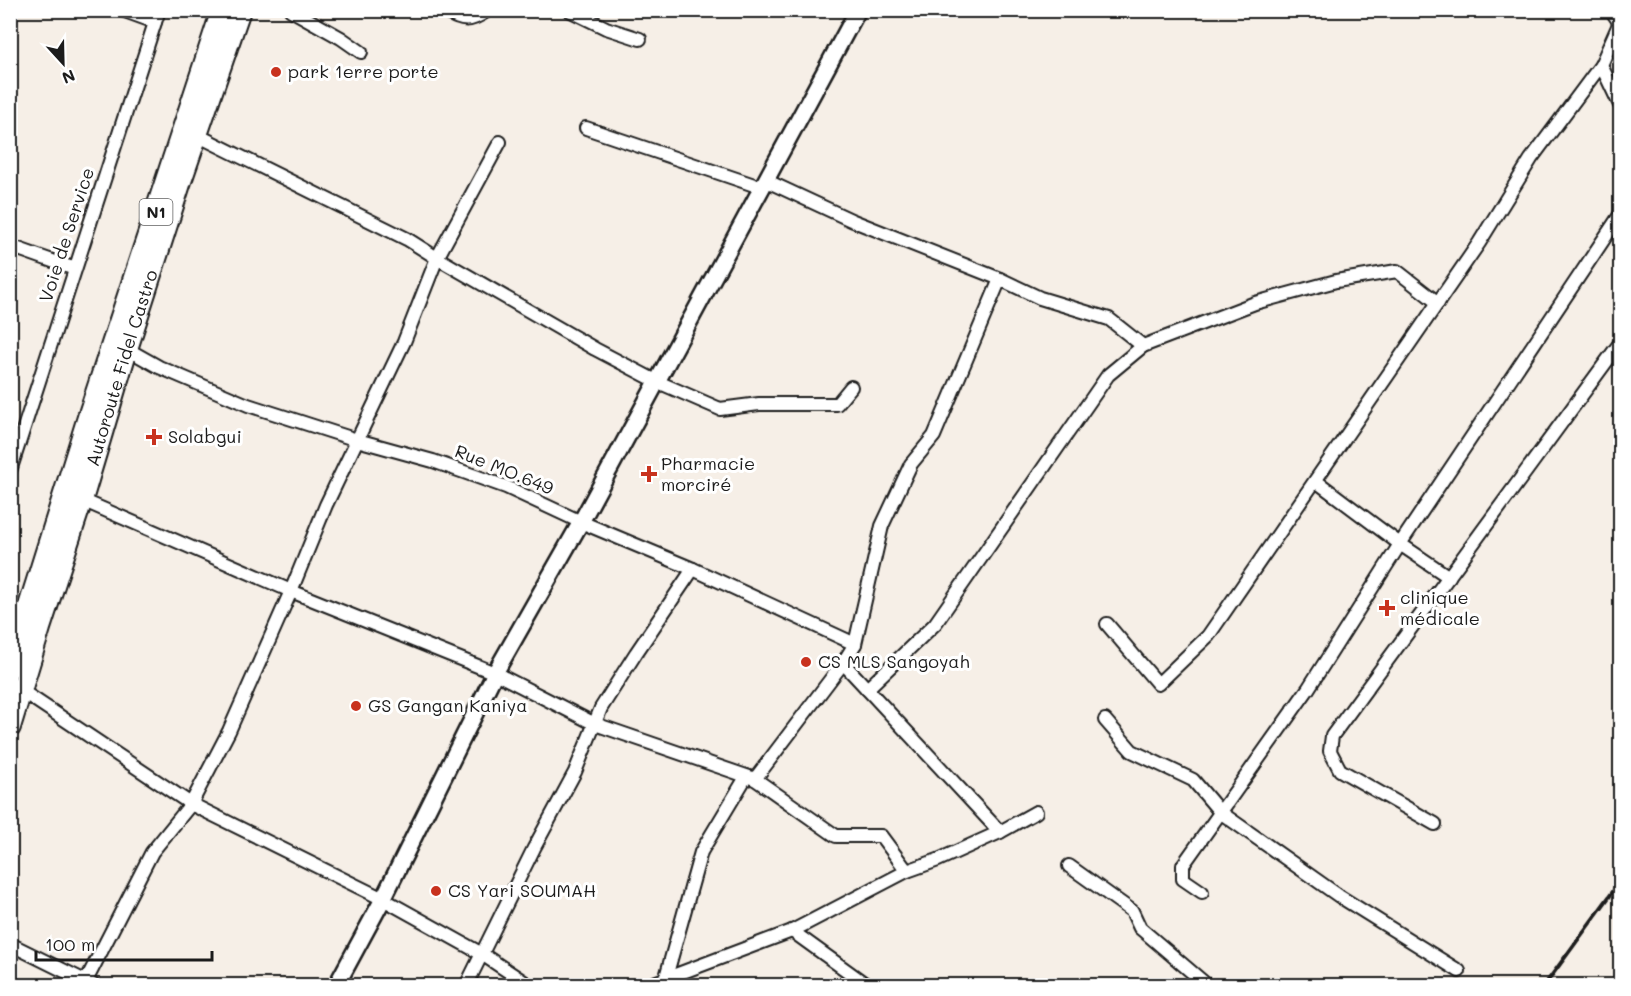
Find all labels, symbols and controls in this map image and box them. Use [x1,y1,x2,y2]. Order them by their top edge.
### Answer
north arrow [33,33,93,93]
place label: park 1erre porte [288,59,439,83]
text: N [59,65,78,89]
marker: park 1erre porte [269,65,283,79]
street label: Voie de Service [33,164,99,305]
road number: N1 [140,199,172,225]
street label: Autoroute Fidel Castro [80,266,163,469]
place label: Solabgui [168,424,242,448]
marker: Solabgui [145,428,163,446]
street label: Rue MO.649 [452,438,558,500]
place label: Pharmacie morciré [661,451,755,496]
marker: Pharmacie morciré [642,467,656,481]
place label: clinique médicale [1400,585,1480,630]
marker: clinique médicale [1378,599,1396,617]
place label: CS MLS Sangoyah [818,649,970,673]
marker: CS MLS Sangoyah [799,655,813,669]
place label: GS Gangan Kaniya [368,693,527,717]
marker: GS Gangan Kaniya [349,699,363,713]
place label: CS Yari SOUMAH [448,878,596,902]
marker: CS Yari SOUMAH [429,884,443,898]
scale bar [36,924,212,962]
text: 100 m [45,932,95,956]

